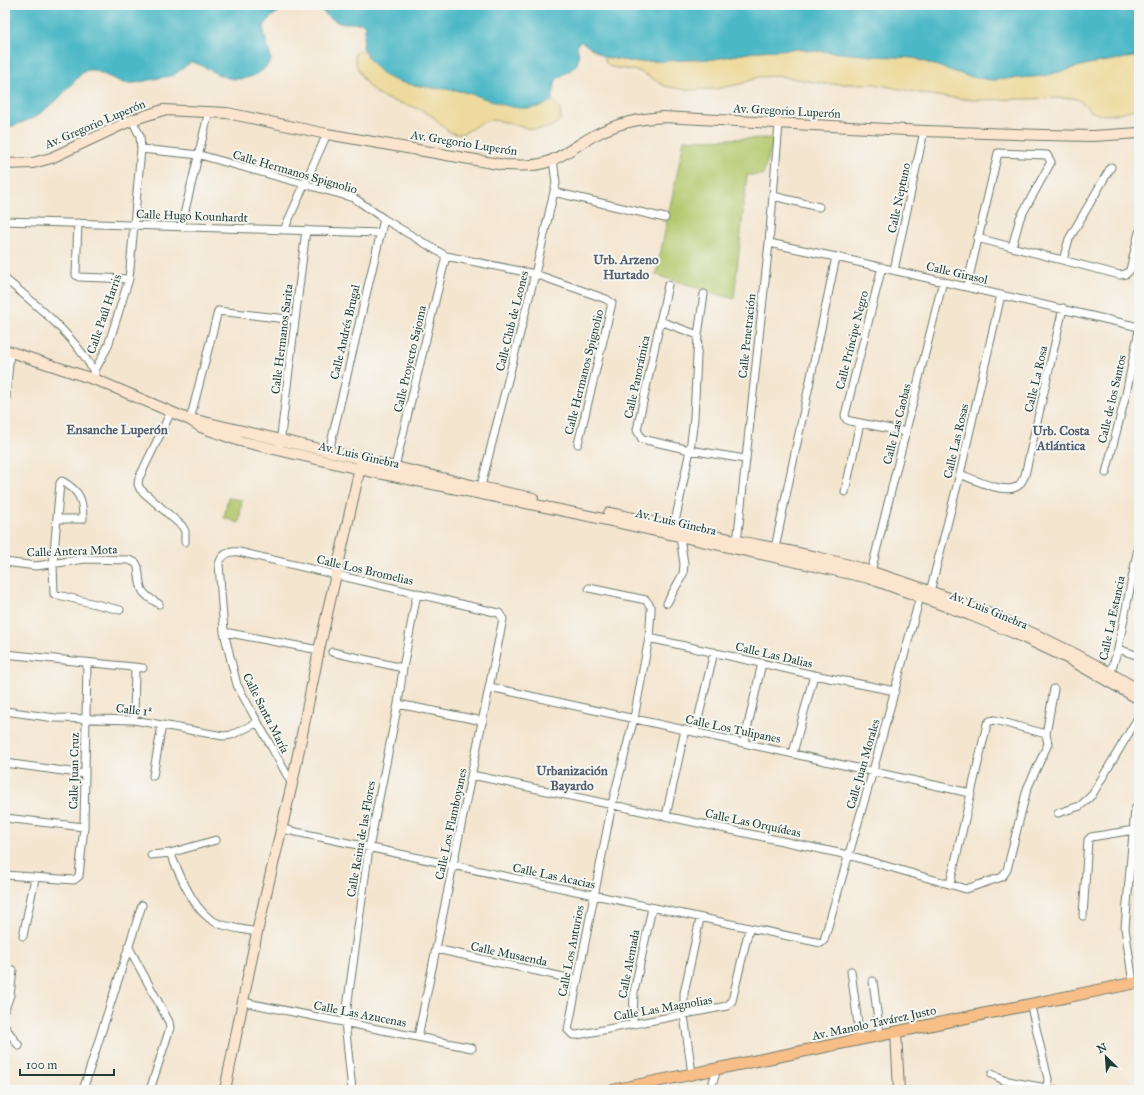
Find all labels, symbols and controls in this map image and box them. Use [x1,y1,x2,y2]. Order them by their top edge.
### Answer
street label: Av. Gregorio Luperón [42,96,148,153]
street label: Av. Gregorio Luperón [732,101,842,122]
street label: Av. Gregorio Luperón [409,128,519,159]
street label: Calle Hermanos Spignolio [231,148,359,197]
street label: Calle Neptuno [885,162,913,234]
street label: Calle Hugo Kounhardt [136,207,249,226]
district label: Urb. Arzeno Hurtado [593,252,659,283]
street label: Calle Girasol [925,259,990,287]
street label: Calle Club de Leones [493,269,531,373]
street label: Calle Paúl Harris [84,272,124,356]
street label: Calle Hermanos Sarita [268,282,296,395]
street label: Calle Andrés Brugal [327,282,364,381]
street label: Calle Príncipe Negro [833,289,872,391]
street label: Calle Penetración [736,292,758,379]
street label: Calle Proyecto Sajoma [391,303,429,414]
street label: Calle Hermanos Spignolio [562,308,607,436]
street label: Calle Panorámica [621,333,653,420]
street label: Calle La Rosa [1022,344,1051,414]
street label: Calle de los Santos [1095,353,1129,445]
street label: Calle Las Caobas [880,382,914,466]
street label: Calle Las Rosas [941,402,971,480]
district label: Ensanche Luperón [66,422,168,438]
district label: Urb. Costa Atlántica [1033,423,1090,454]
street label: Av. Luis Ginebra [316,439,402,471]
street label: Av. Luis Ginebra [633,506,719,538]
street label: Calle Antera Mota [26,542,119,560]
street label: Calle Los Bromelias [315,552,415,588]
street label: Calle La Estancia [1096,574,1128,662]
street label: Av. Luis Ginebra [947,588,1031,632]
street label: Calle Las Dalias [734,639,814,671]
street label: Calle Santa María [240,671,293,756]
street label: Calle 1ª [115,701,153,719]
street label: Calle Los Tulipanes [684,712,782,746]
street label: Calle Juan Morales [843,717,883,811]
street label: Calle Juan Cruz [66,732,83,810]
district label: Urbanización Bayardo [536,763,608,794]
street label: Calle Los Flamboyanes [432,767,470,881]
street label: Calle Reina de las Flores [344,780,378,898]
street label: Calle Las Orquídeas [704,806,802,841]
street label: Calle Las Acacias [511,860,597,892]
street label: Calle Los Anturios [555,904,587,998]
street label: Calle Alemada [615,927,643,1000]
street label: Calle Musaenda [469,939,549,969]
street label: Calle Las Magnolias [613,992,714,1025]
street label: Calle Las Azucenas [312,998,408,1030]
street label: Av. Manolo Tavárez Justo [810,1003,938,1044]
north arrow [1086,1037,1126,1077]
text: N [1095,1040,1110,1056]
scale bar [20,1051,114,1077]
text: 100 m [26,1058,57,1072]

